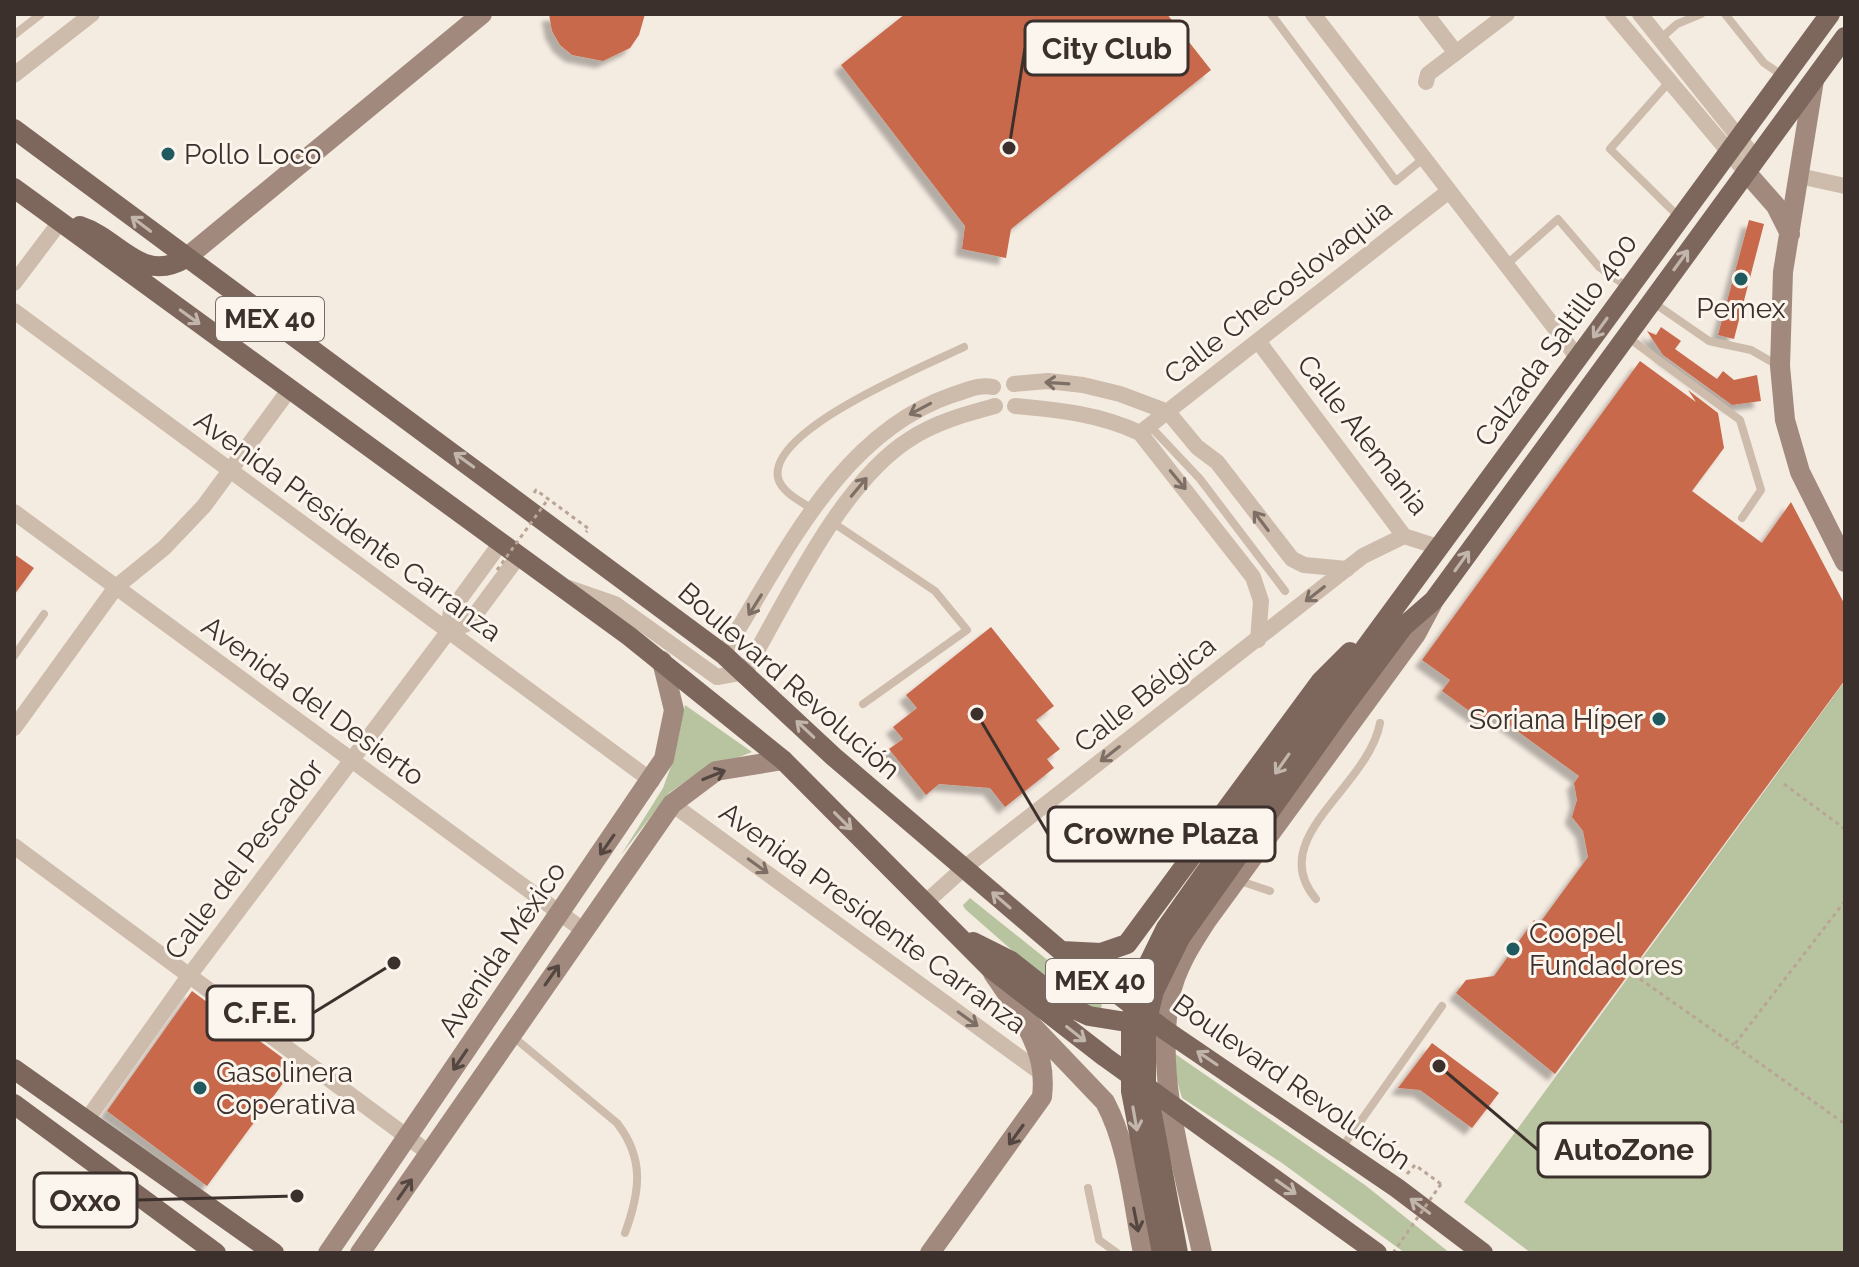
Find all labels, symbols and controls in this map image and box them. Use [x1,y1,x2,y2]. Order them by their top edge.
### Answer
callout: City Club [1025,21,1188,75]
text: City Club [1042,31,1172,66]
place label: Pollo Loco [184,138,321,171]
marker: Pollo Loco [159,145,177,163]
street label: Calle Checoslovaquia [1158,193,1398,391]
one-way arrow [131,216,152,233]
street label: Calzada Saltillo 400 [1468,227,1644,453]
one-way arrow [1673,250,1689,272]
marker: Pemex [1732,270,1750,288]
place label: Pemex [1696,292,1786,325]
road number: MEX 40 [216,297,324,341]
one-way arrow [179,308,200,325]
one-way arrow [1592,317,1608,339]
street label: Calle Alemania [1290,348,1436,522]
one-way arrow [1044,375,1071,390]
one-way arrow [909,402,932,418]
street label: Avenida Presidente Carranza [188,403,508,649]
one-way arrow [453,452,475,468]
one-way arrow [1169,469,1187,490]
one-way arrow [850,478,868,498]
one-way arrow [1253,511,1270,532]
one-way arrow [1453,551,1470,572]
street label: Boulevard Revolución [671,576,907,786]
one-way arrow [1305,585,1326,603]
one-way arrow [746,593,762,616]
street label: Avenida del Desierto [195,609,431,793]
street label: Calle Bélgica [1068,629,1222,759]
place label: Soriana Híper [1469,703,1643,736]
marker: Soriana Híper [1650,710,1668,728]
one-way arrow [795,720,815,739]
one-way arrow [1100,745,1122,762]
street label: Calle del Pescador [158,752,330,966]
one-way arrow [1274,752,1290,774]
one-way arrow [701,767,725,781]
street label: Avenida Presidente Carranza [713,795,1033,1041]
callout: Crowne Plaza [1048,807,1275,861]
one-way arrow [833,811,852,830]
text: Crowne Plaza [1063,816,1259,851]
one-way arrow [599,834,615,856]
street label: Avenida México [431,855,573,1043]
one-way arrow [746,858,768,874]
one-way arrow [991,891,1011,909]
place label: Coopel Fundadores [1529,917,1684,982]
marker: Coopel Fundadores [1504,940,1522,958]
road number: MEX 40 [1046,959,1154,1003]
one-way arrow [544,964,560,986]
callout: C.F.E. [207,986,313,1040]
street label: Boulevard Revolución [1167,987,1417,1177]
text: C.F.E. [223,995,297,1030]
one-way arrow [956,1011,978,1028]
one-way arrow [1065,1026,1086,1043]
one-way arrow [452,1048,468,1071]
one-way arrow [1196,1050,1218,1066]
place label: Gasolinera Coperativa [216,1056,356,1121]
marker: Gasolinera Coperativa [191,1079,209,1097]
one-way arrow [1129,1106,1144,1131]
callout: AutoZone [1538,1123,1710,1177]
one-way arrow [1008,1124,1025,1146]
text: AutoZone [1554,1132,1694,1167]
callout: Oxxo [34,1173,137,1227]
one-way arrow [397,1178,413,1200]
one-way arrow [1274,1179,1296,1196]
text: Oxxo [49,1183,121,1218]
one-way arrow [1410,1197,1432,1214]
one-way arrow [1130,1207,1145,1233]

